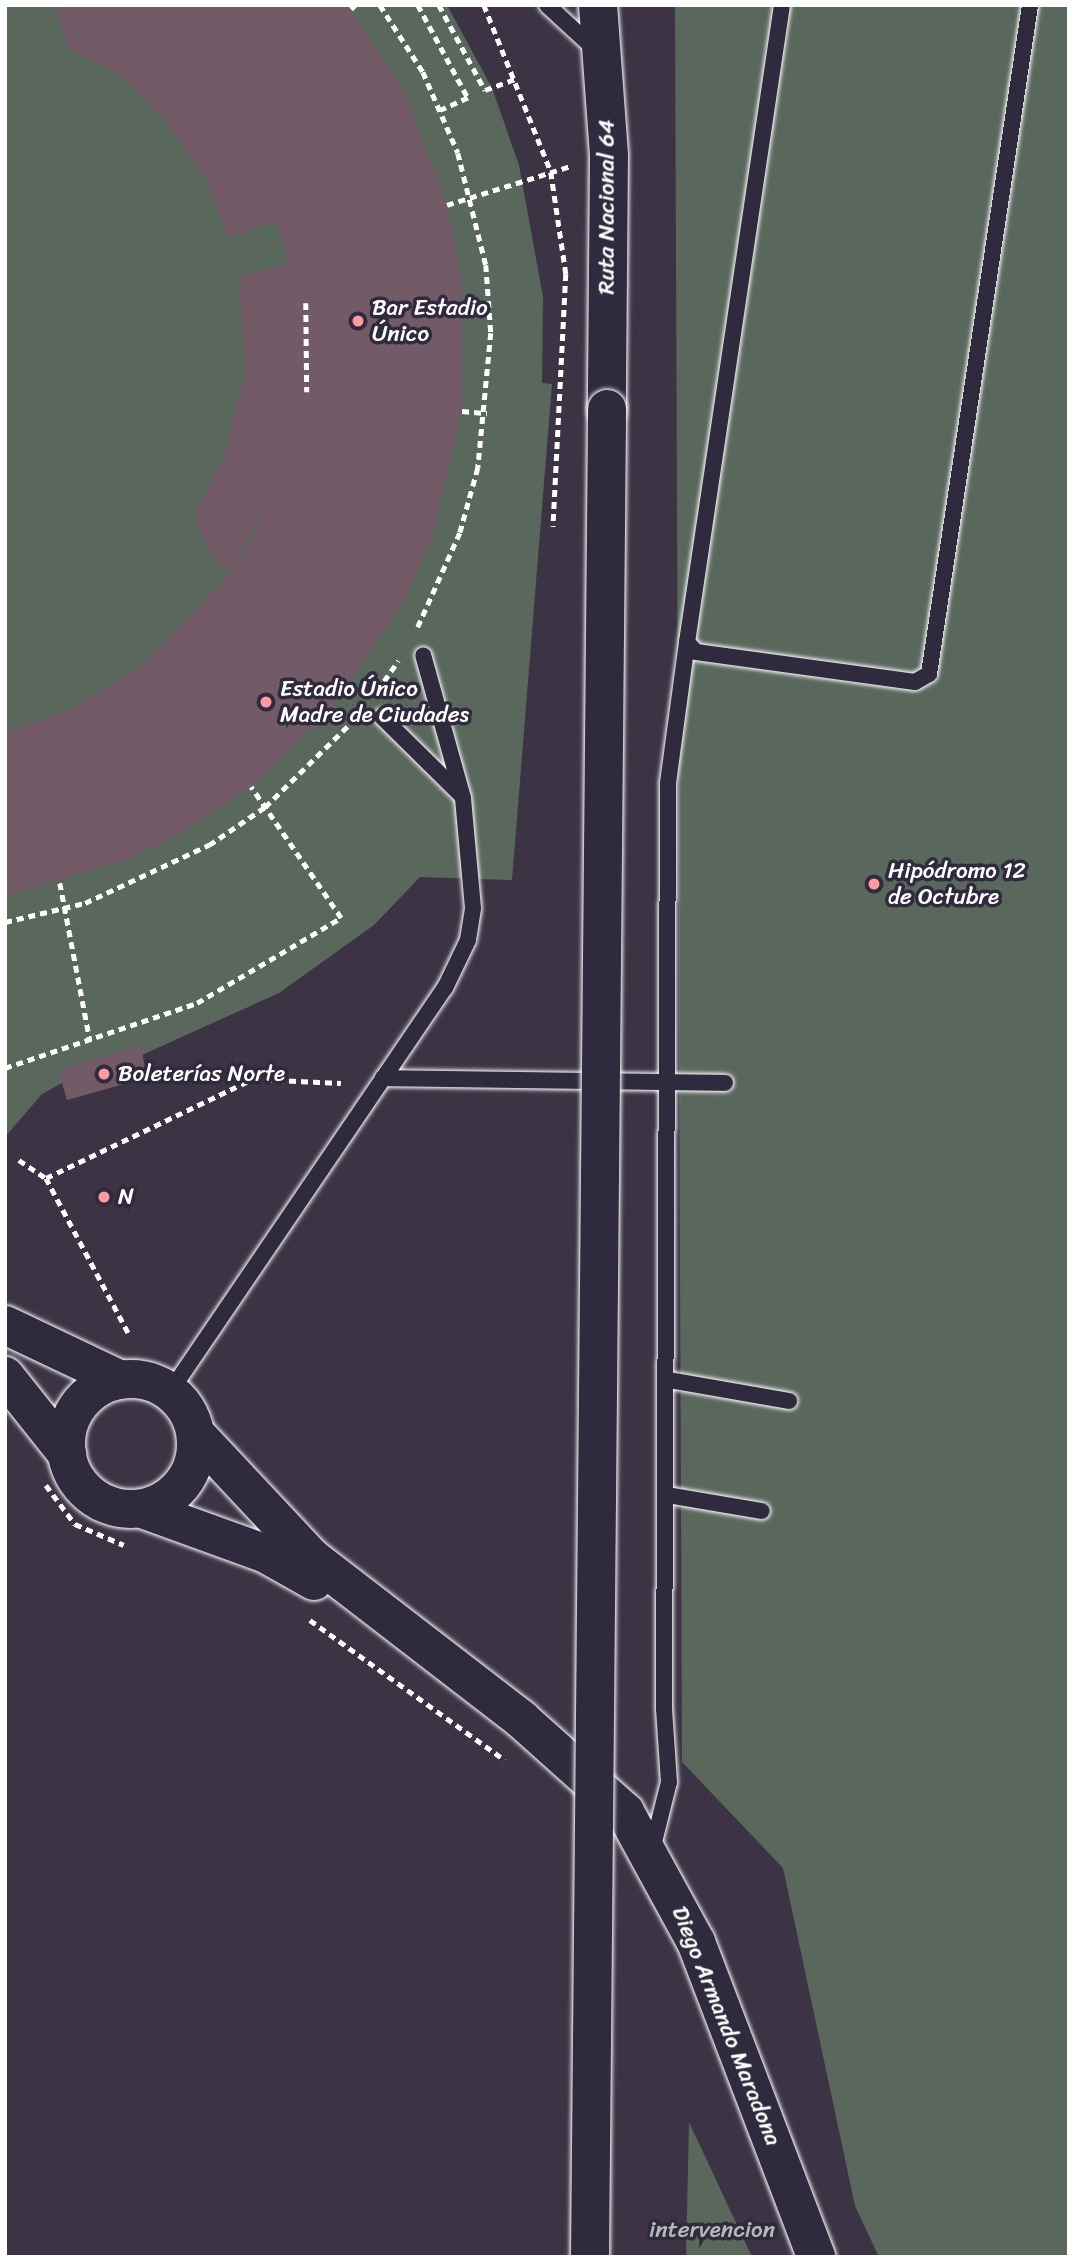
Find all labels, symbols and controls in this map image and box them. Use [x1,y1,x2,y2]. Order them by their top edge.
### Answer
street label: Ruta Nacional 64 [593,120,621,294]
place label: Bar Estadio Único [372,294,488,348]
marker: Bar Estadio Único [350,313,366,329]
place label: Estadio Único Madre de Ciudades [280,675,470,729]
marker: Estadio Único Madre de Ciudades [258,694,274,710]
place label: Hipódromo 12 de Octubre [888,857,1026,911]
marker: Hipódromo 12 de Octubre [866,876,882,892]
place label: Boleterías Norte [118,1060,287,1088]
marker: Boleterías Norte [96,1066,112,1082]
place label: N [118,1183,134,1211]
marker: N [96,1189,112,1205]
street label: Diego Armando Maradona [665,1902,787,2150]
park label: intervencion [649,2216,775,2244]

